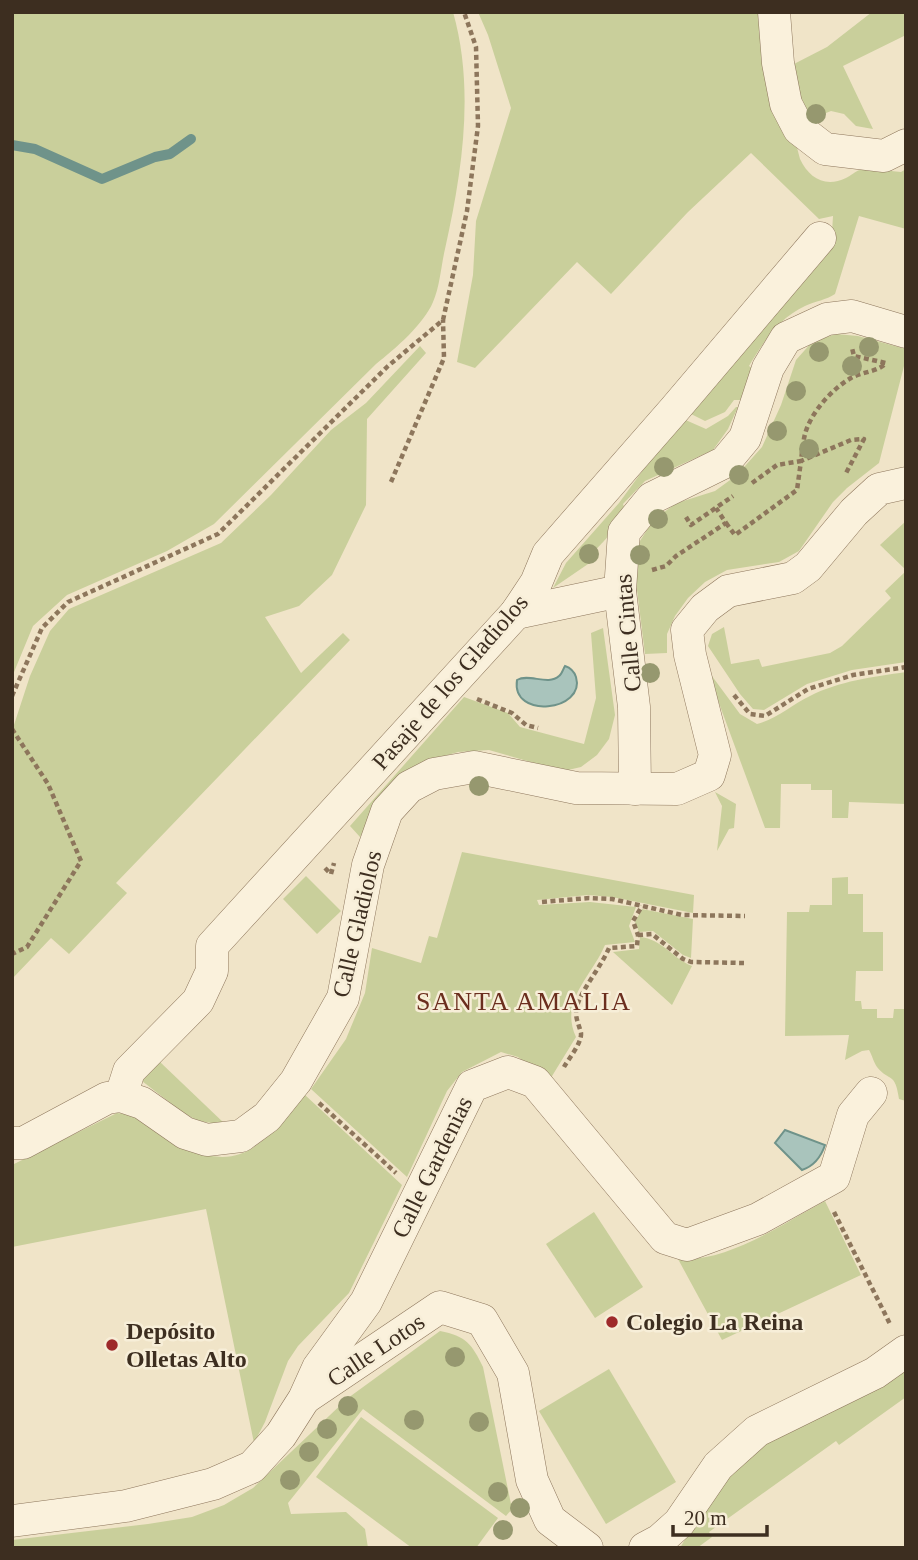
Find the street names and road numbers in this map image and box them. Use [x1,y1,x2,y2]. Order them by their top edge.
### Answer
street label: Calle Cintas [610,573,646,693]
street label: Pasaje de los Gladiolos [367,589,533,775]
street label: Calle Gladiolos [327,848,387,1000]
street label: Calle Gardenias [387,1092,477,1242]
street label: Calle Lotos [323,1308,429,1392]

